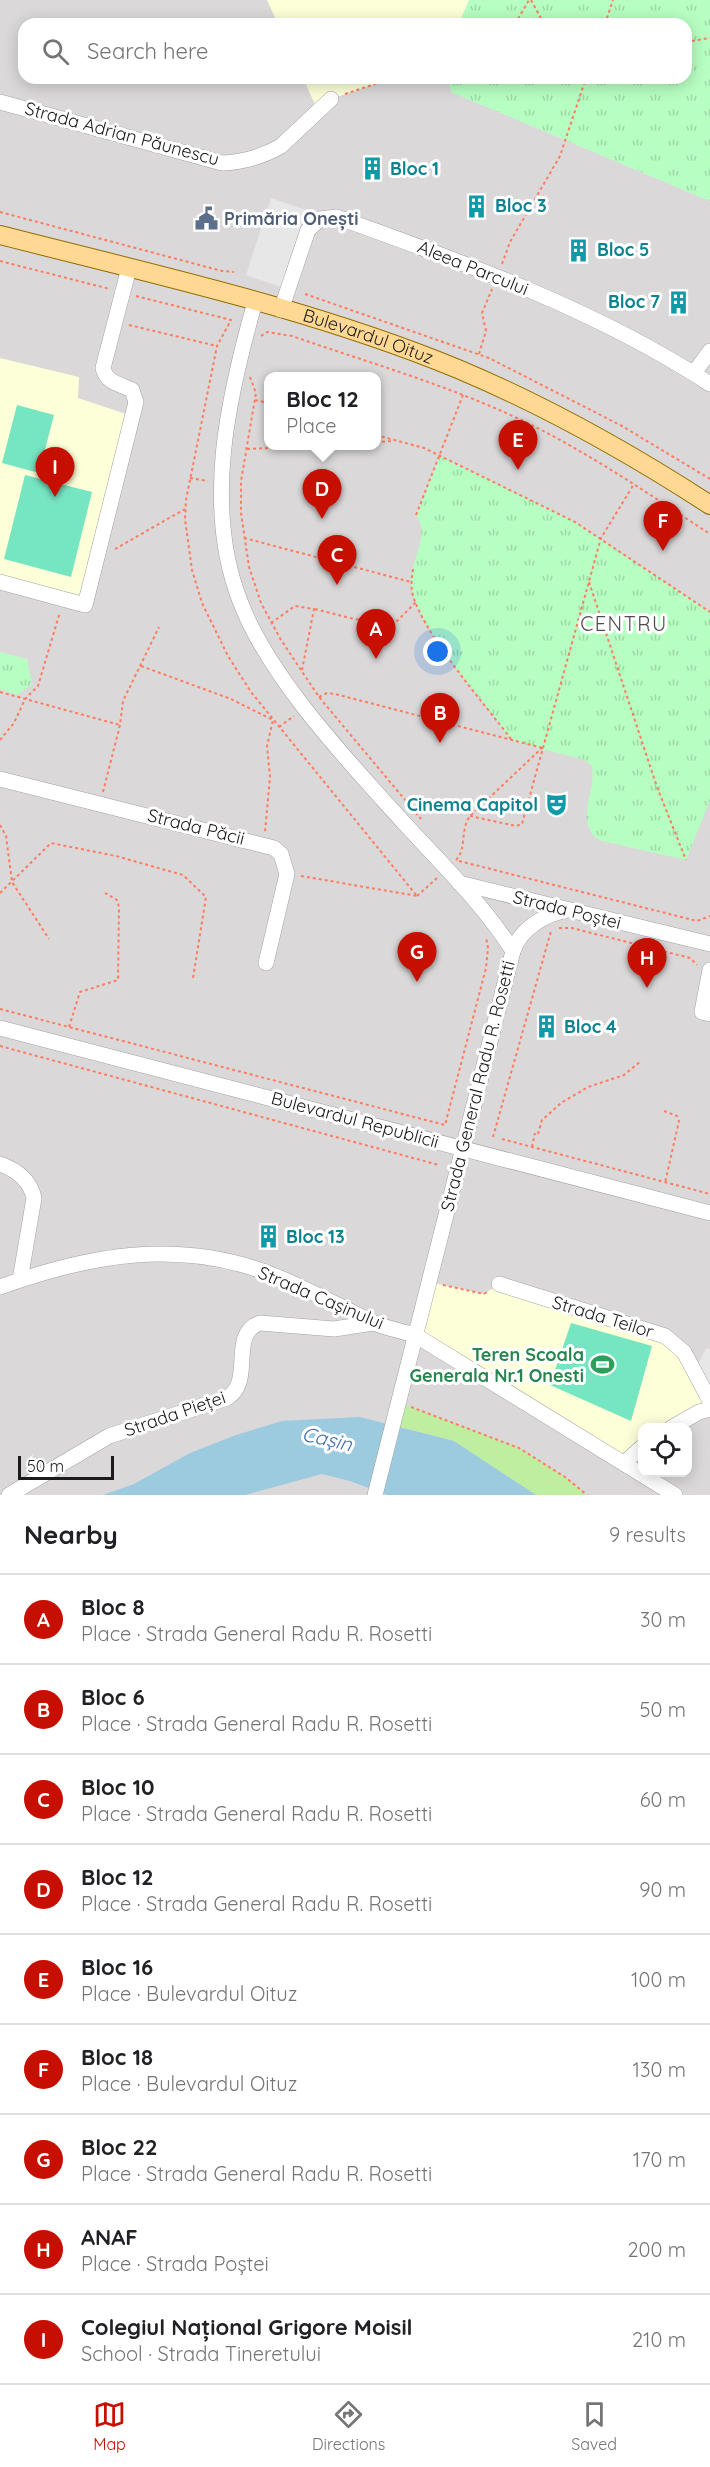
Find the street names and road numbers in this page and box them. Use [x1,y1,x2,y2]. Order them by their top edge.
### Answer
street label: Strada Adrian Păunescu [22,96,222,171]
street label: Aleea Parcului [414,235,532,300]
street label: Bulevardul Oituz [300,303,437,369]
street label: Strada Păcii [145,803,247,850]
street label: Strada Poștei [511,885,623,934]
street label: Strada General Radu R. Rosetti [435,958,520,1214]
street label: Bulevardul Republicii [269,1086,441,1153]
street label: Strada Cașinului [255,1261,388,1334]
street label: Strada Teilor [550,1290,657,1343]
street label: Strada Pieței [121,1385,228,1442]

